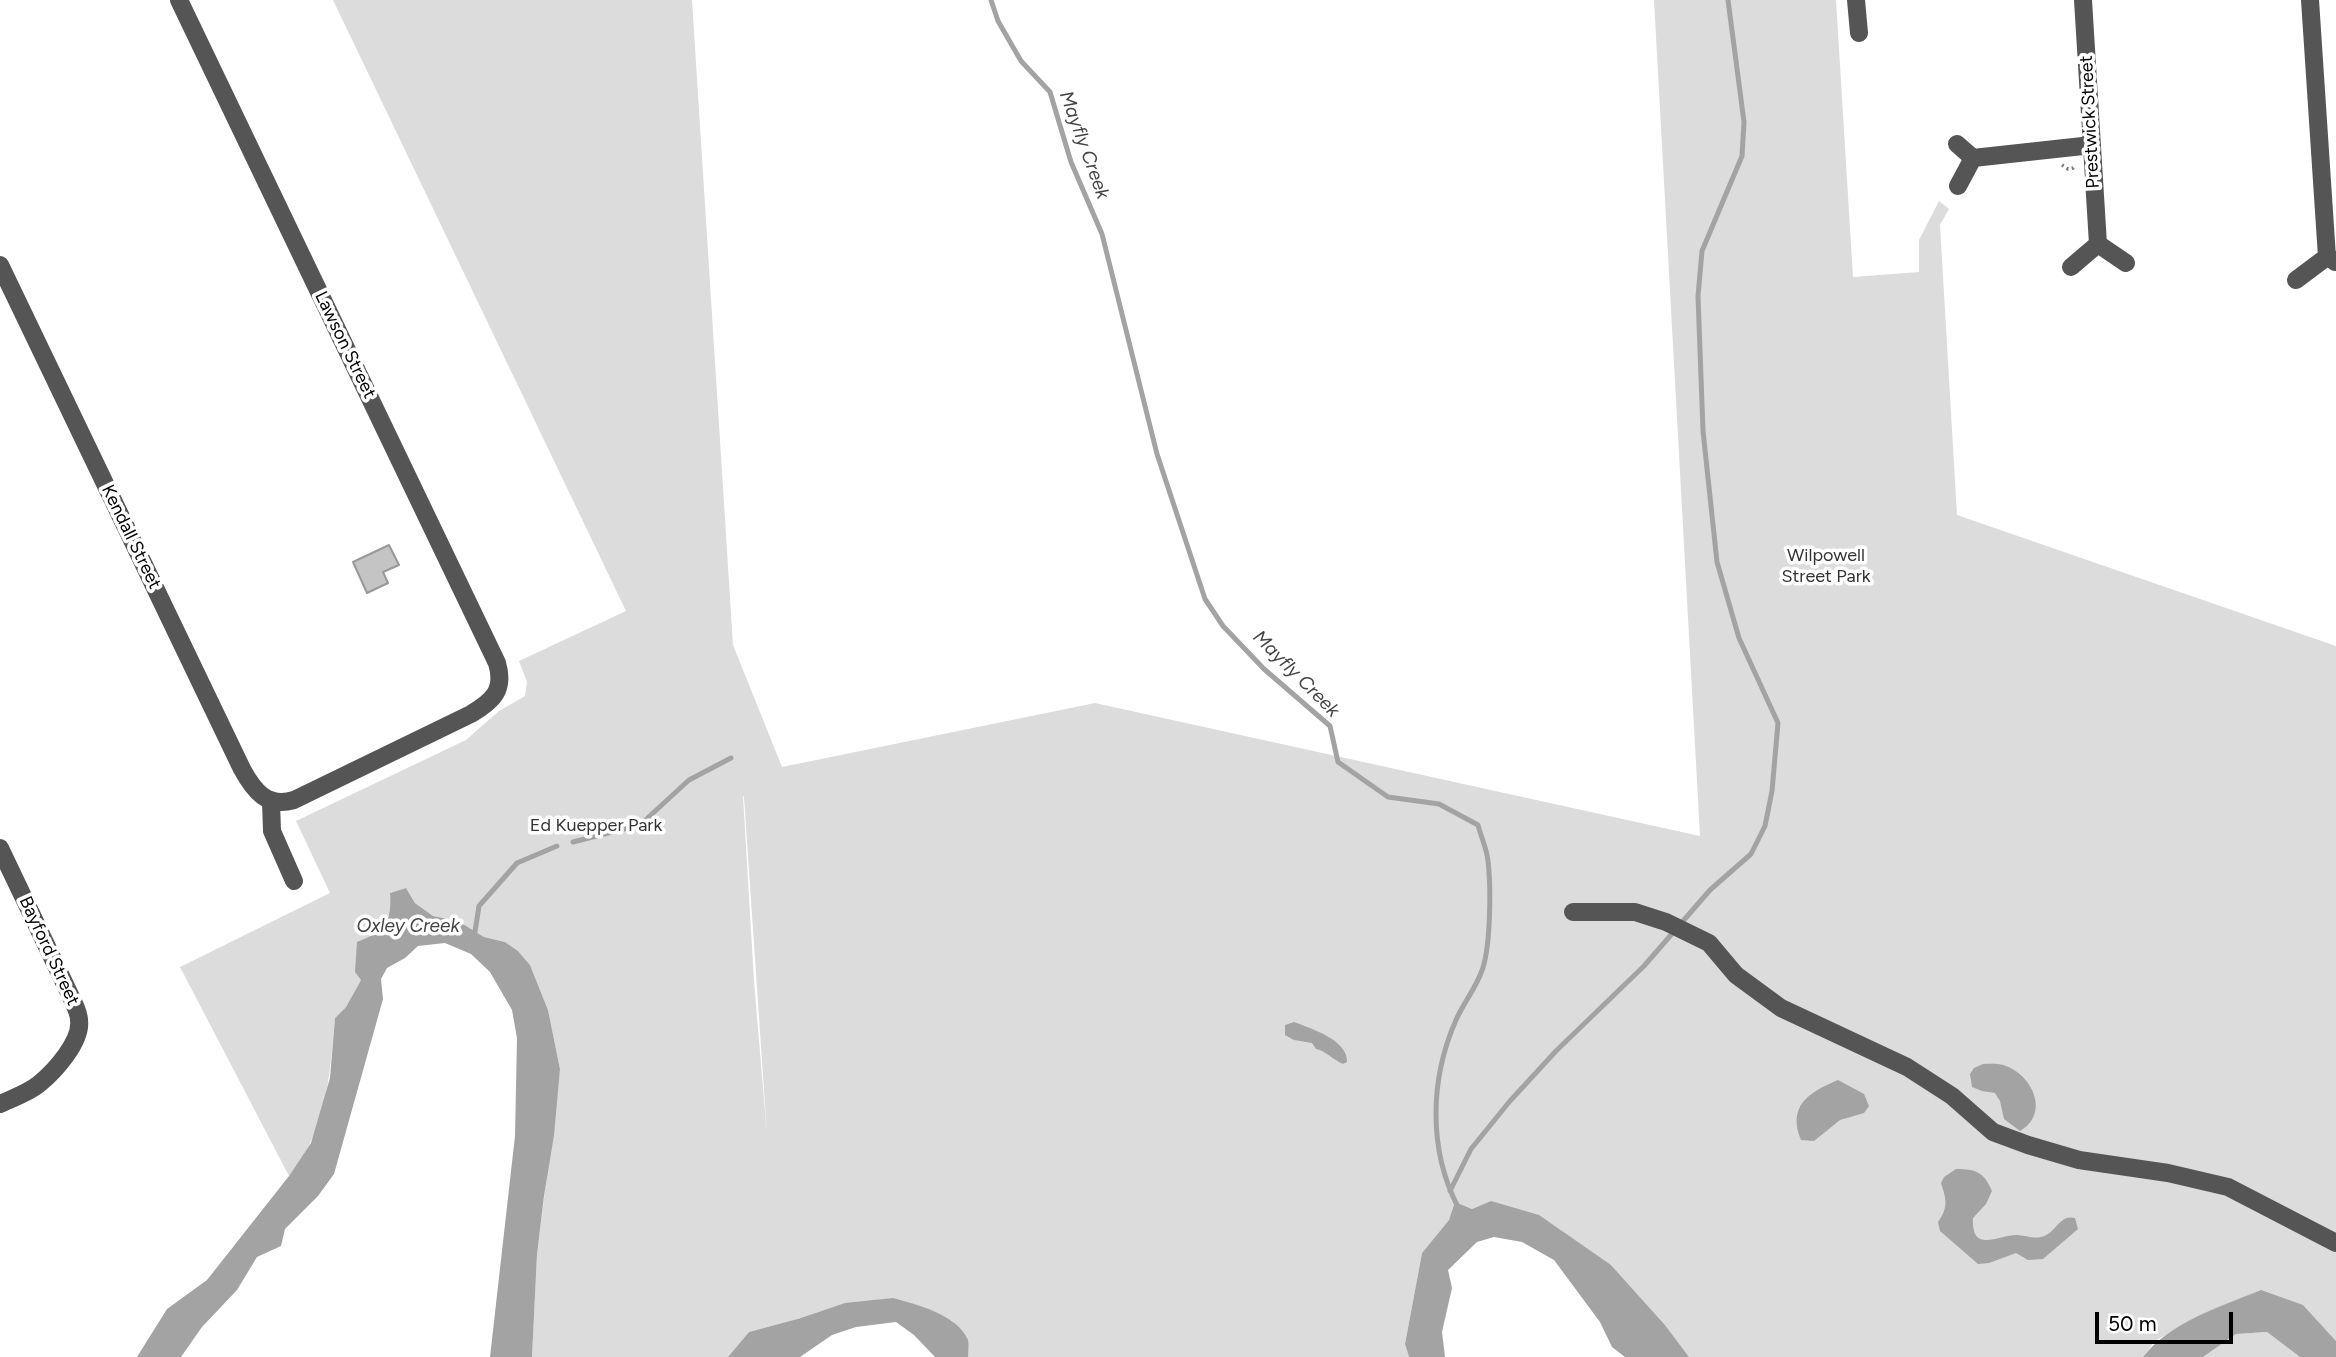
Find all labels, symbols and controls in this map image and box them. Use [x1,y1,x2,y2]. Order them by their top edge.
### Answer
street label: Prestwick Street [2076,55,2104,189]
water label: Mayfly Creek [1054,88,1114,202]
street label: Lawson Street [310,288,380,402]
street label: Kendall Street [96,481,166,593]
park label: Wilpowell Street Park [1781,545,1871,588]
water label: Mayfly Creek [1248,626,1344,722]
park label: Ed Kuepper Park [530,815,662,837]
street label: Bayford Street [14,893,84,1009]
water label: Oxley Creek [356,915,460,937]
scale bar [2098,1298,2236,1342]
text: 50 m [2108,1311,2157,1336]

